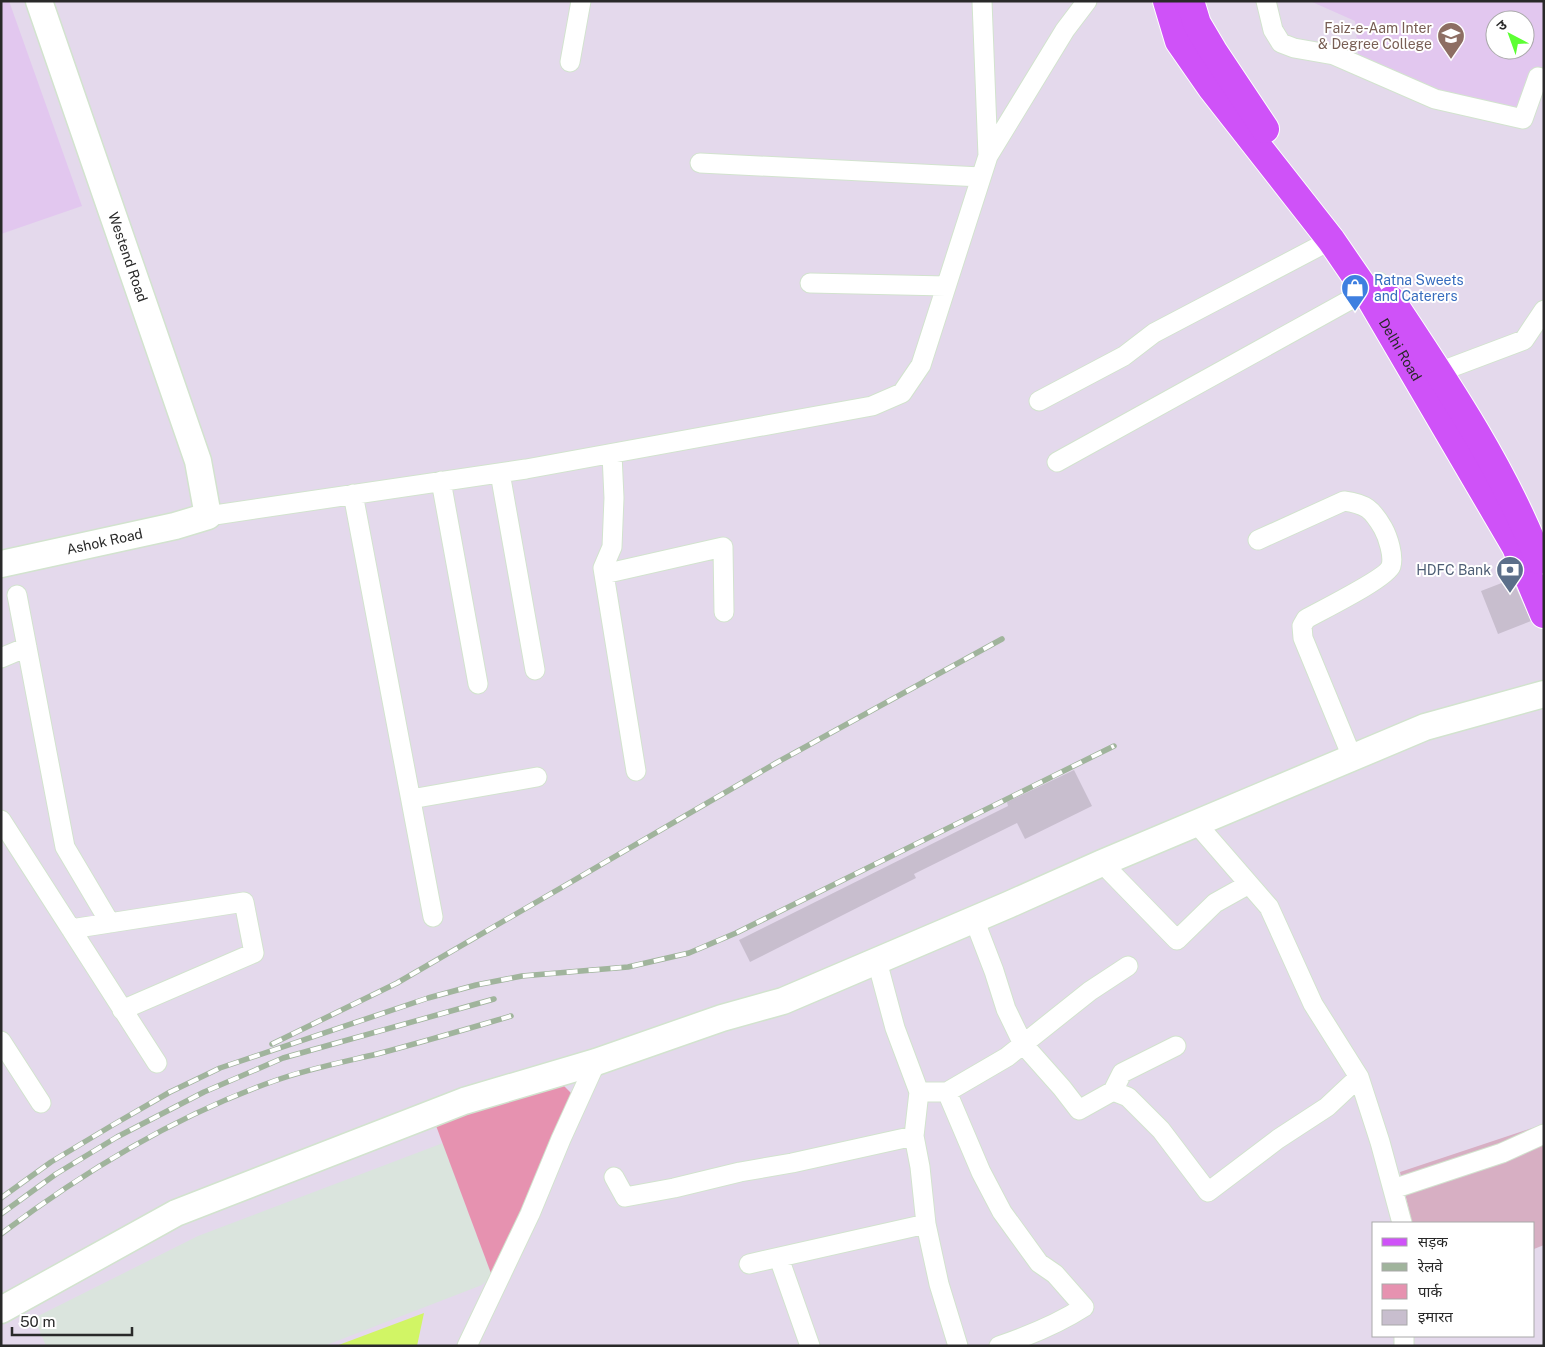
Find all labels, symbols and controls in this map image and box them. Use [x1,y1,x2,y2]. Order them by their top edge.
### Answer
north arrow [1485,10,1535,60]
text: उ [1493,16,1510,34]
place label: Faiz-e-Aam Inter & Degree College [1318,20,1432,52]
school or university icon: Faiz-e-Aam Inter & Degree College [1436,21,1466,60]
street label: Westend Road [105,210,151,304]
place label: Ratna Sweets and Caterers [1374,272,1464,304]
shop icon: Ratna Sweets and Caterers [1340,273,1370,312]
street label: Delhi Road [1376,315,1425,384]
street label: Ashok Road [65,525,144,557]
bank icon: HDFC Bank [1495,555,1525,594]
place label: HDFC Bank [1416,562,1491,578]
legend [1372,1222,1535,1337]
text: सड़क [1418,1233,1448,1250]
text: रेलवे [1417,1258,1443,1275]
text: पार्क [1418,1283,1442,1300]
scale bar [12,1304,132,1336]
text: इमारत [1418,1308,1453,1325]
text: 50 m [20,1313,55,1330]

